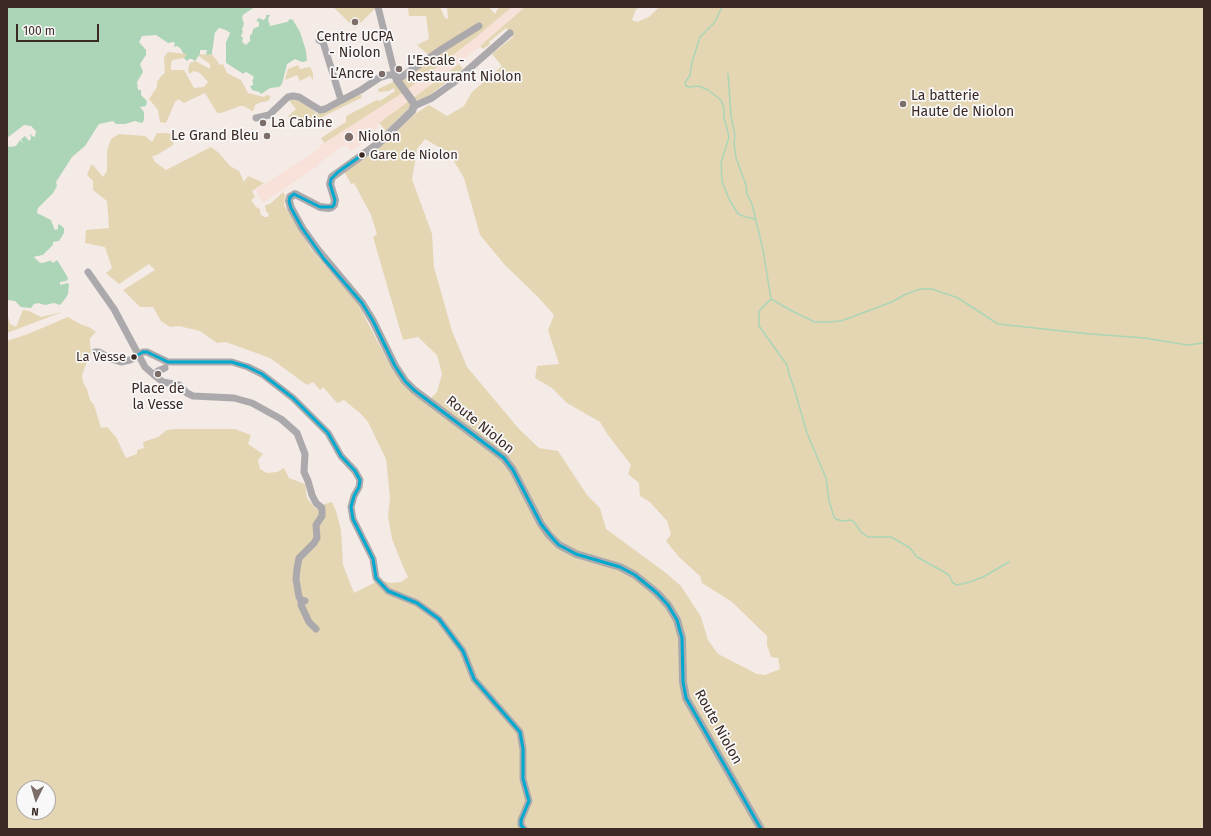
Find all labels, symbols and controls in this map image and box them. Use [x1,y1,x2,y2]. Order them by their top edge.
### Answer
scale bar [18,16,101,42]
marker: Centre UCPA - Niolon [350,17,360,27]
text: 100 m [23,24,55,38]
place label: Centre UCPA - Niolon [316,29,394,62]
place label: L'Escale - Restaurant Niolon [407,53,522,86]
marker: L'Escale - Restaurant Niolon [394,64,404,74]
place label: L’Ancre [330,66,374,82]
marker: L’Ancre [377,69,387,79]
place label: La batterie Haute de Niolon [911,88,1014,120]
marker: La batterie Haute de Niolon [898,99,908,109]
place label: La Cabine [271,115,333,131]
marker: La Cabine [258,118,268,128]
place label: Le Grand Bleu [171,128,259,144]
place label: Niolon [358,129,400,145]
marker: Le Grand Bleu [262,131,272,141]
marker: Niolon [343,131,355,143]
place label: Gare de Niolon [370,147,458,163]
marker: Gare de Niolon [357,150,367,160]
place label: La Vesse [76,349,126,365]
marker: La Vesse [129,352,139,362]
marker: Place de la Vesse [153,369,163,379]
place label: Place de la Vesse [131,381,185,414]
street label: Route Niolon [443,392,517,458]
street label: Route Niolon [691,687,745,767]
north arrow [16,780,56,820]
text: N [31,805,39,818]

